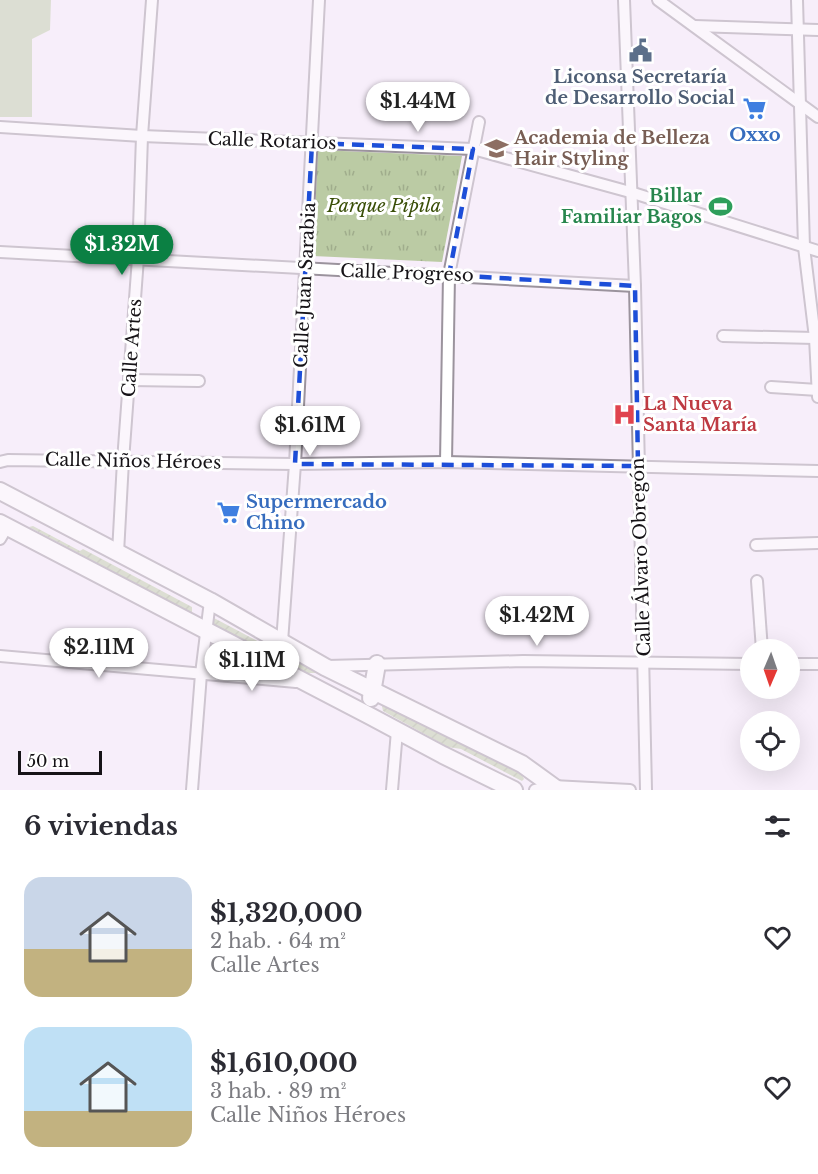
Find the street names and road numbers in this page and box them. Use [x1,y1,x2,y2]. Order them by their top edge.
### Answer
street label: Calle Rotarios [207,128,337,154]
street label: Calle Juan Sarabia [290,202,320,368]
street label: Calle Progreso [340,260,474,286]
street label: Calle Artes [118,298,146,398]
street label: Calle Niños Héroes [45,448,221,474]
street label: Calle Álvaro Obregón [626,457,655,657]

